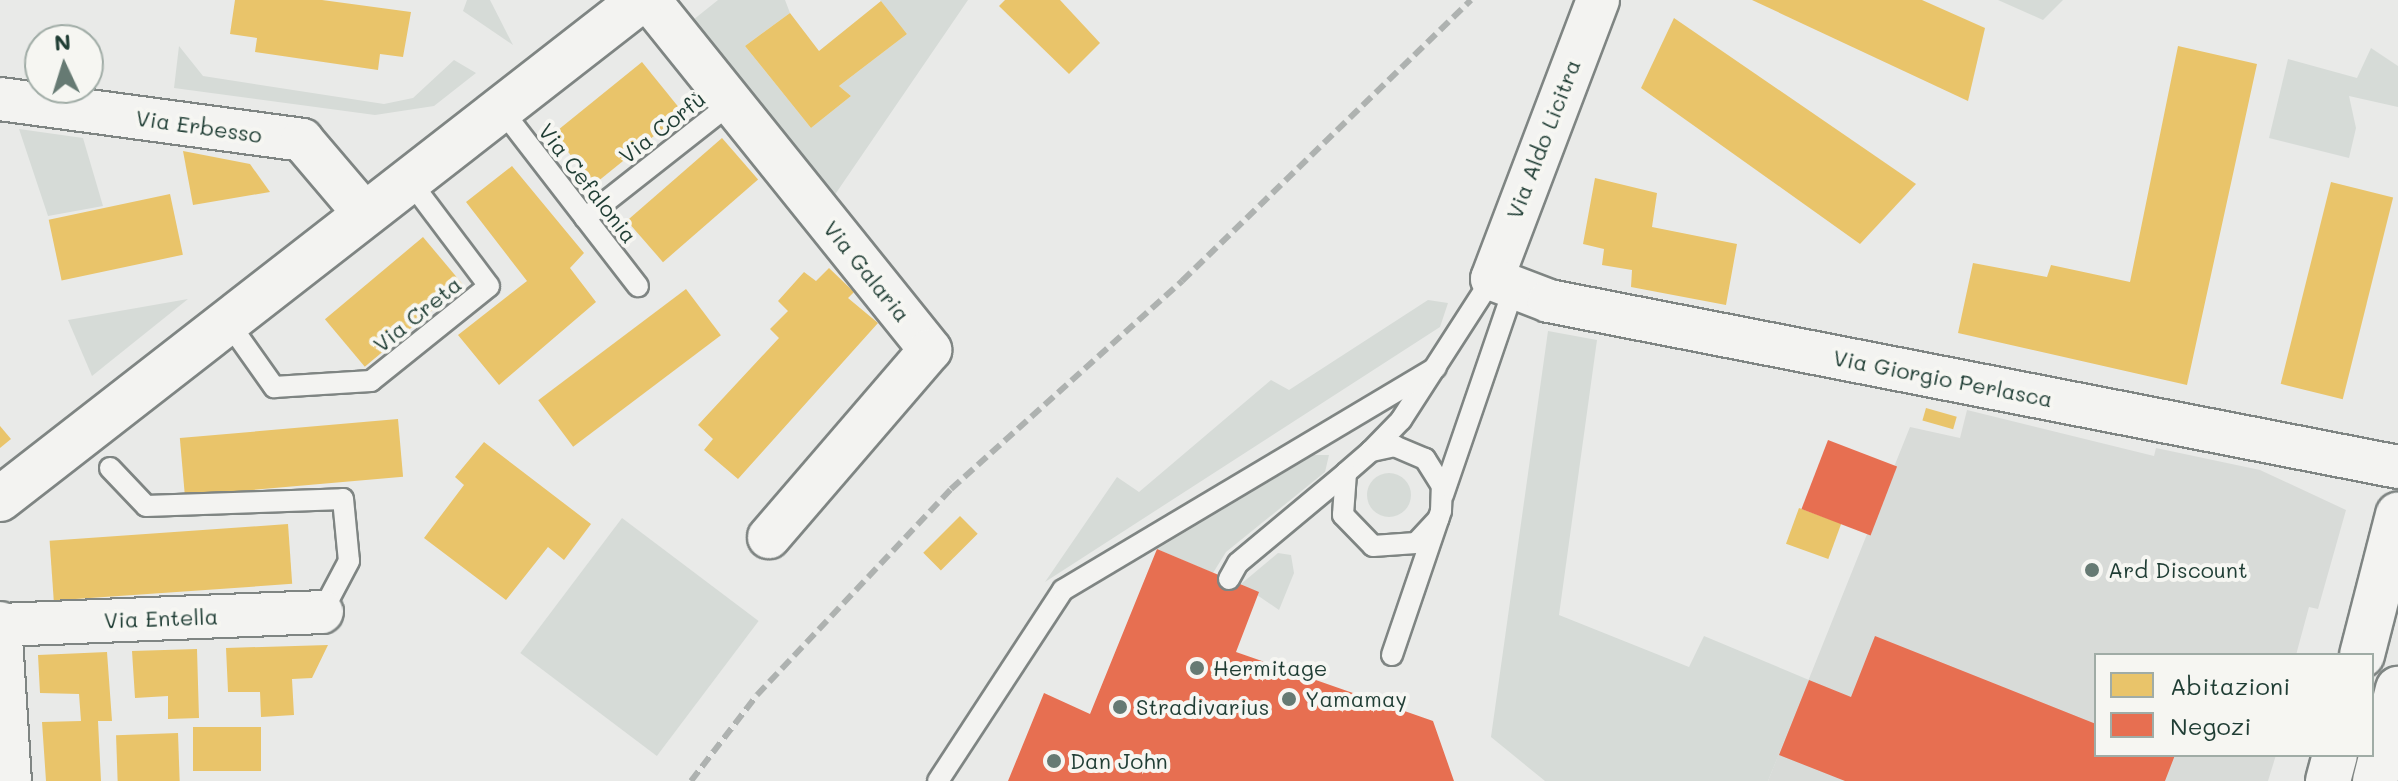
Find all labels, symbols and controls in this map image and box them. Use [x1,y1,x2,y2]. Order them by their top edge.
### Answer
north arrow [24,24,104,104]
text: N [53,27,72,57]
street label: Via Aldo Licitra [1500,55,1586,223]
street label: Via Corfù [614,85,710,169]
street label: Via Erbesso [134,104,264,148]
street label: Via Cefalonia [533,118,643,248]
street label: Via Galaria [818,215,916,327]
street label: Via Creta [368,271,466,357]
street label: Via Giorgio Perlasca [1831,344,2055,412]
place label: Ard Discount [2108,557,2248,583]
marker: Ard Discount [2083,561,2101,579]
street label: Via Entella [103,603,219,633]
legend [2094,653,2374,757]
place label: Hermitage [1213,655,1327,681]
marker: Hermitage [1188,659,1206,677]
text: Abitazioni [2170,670,2290,701]
place label: Yamamay [1305,686,1407,712]
marker: Yamamay [1280,690,1298,708]
place label: Stradivarius [1136,694,1269,720]
marker: Stradivarius [1111,698,1129,716]
text: Negozi [2170,710,2251,741]
place label: Dan John [1070,748,1168,774]
marker: Dan John [1045,752,1063,770]

